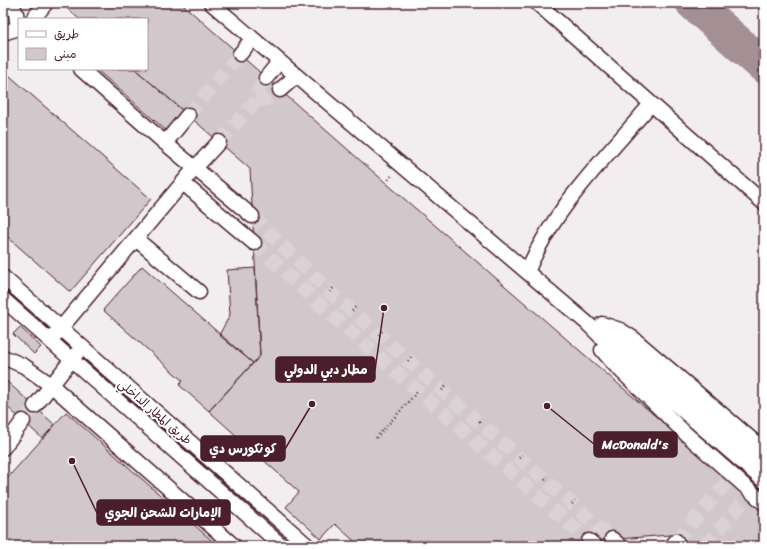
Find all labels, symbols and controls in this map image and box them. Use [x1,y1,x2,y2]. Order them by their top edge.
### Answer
legend [18,18,148,70]
text: طريق [54,23,79,45]
text: مبنى [54,43,77,65]
callout: مطار دبي الدولي [276,357,375,382]
text: مطار دبي الدولي [284,358,368,382]
street label: طريق المطار الداخلي [113,373,197,451]
callout: McDonald's [594,432,677,457]
text: McDonald's [601,433,669,456]
callout: كونكورس دي [201,436,285,461]
text: كونكورس دي [209,437,277,460]
callout: الإمارات للشحن الجوي [97,500,230,525]
text: الإمارات للشحن الجوي [105,501,221,524]

